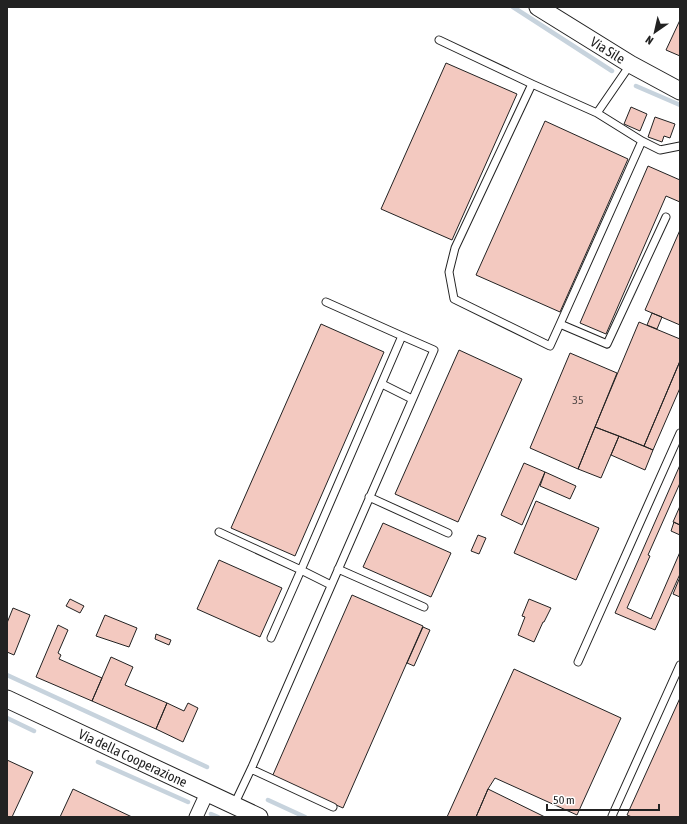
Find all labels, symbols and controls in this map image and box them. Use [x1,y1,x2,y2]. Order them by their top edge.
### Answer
north arrow [635,12,675,52]
street label: Via Sile [588,33,628,67]
text: N [643,33,655,47]
house number: 35 [572,393,584,407]
street label: Via della Cooperazione [76,726,190,790]
scale bar [547,786,659,812]
text: 50 m [553,793,575,807]

